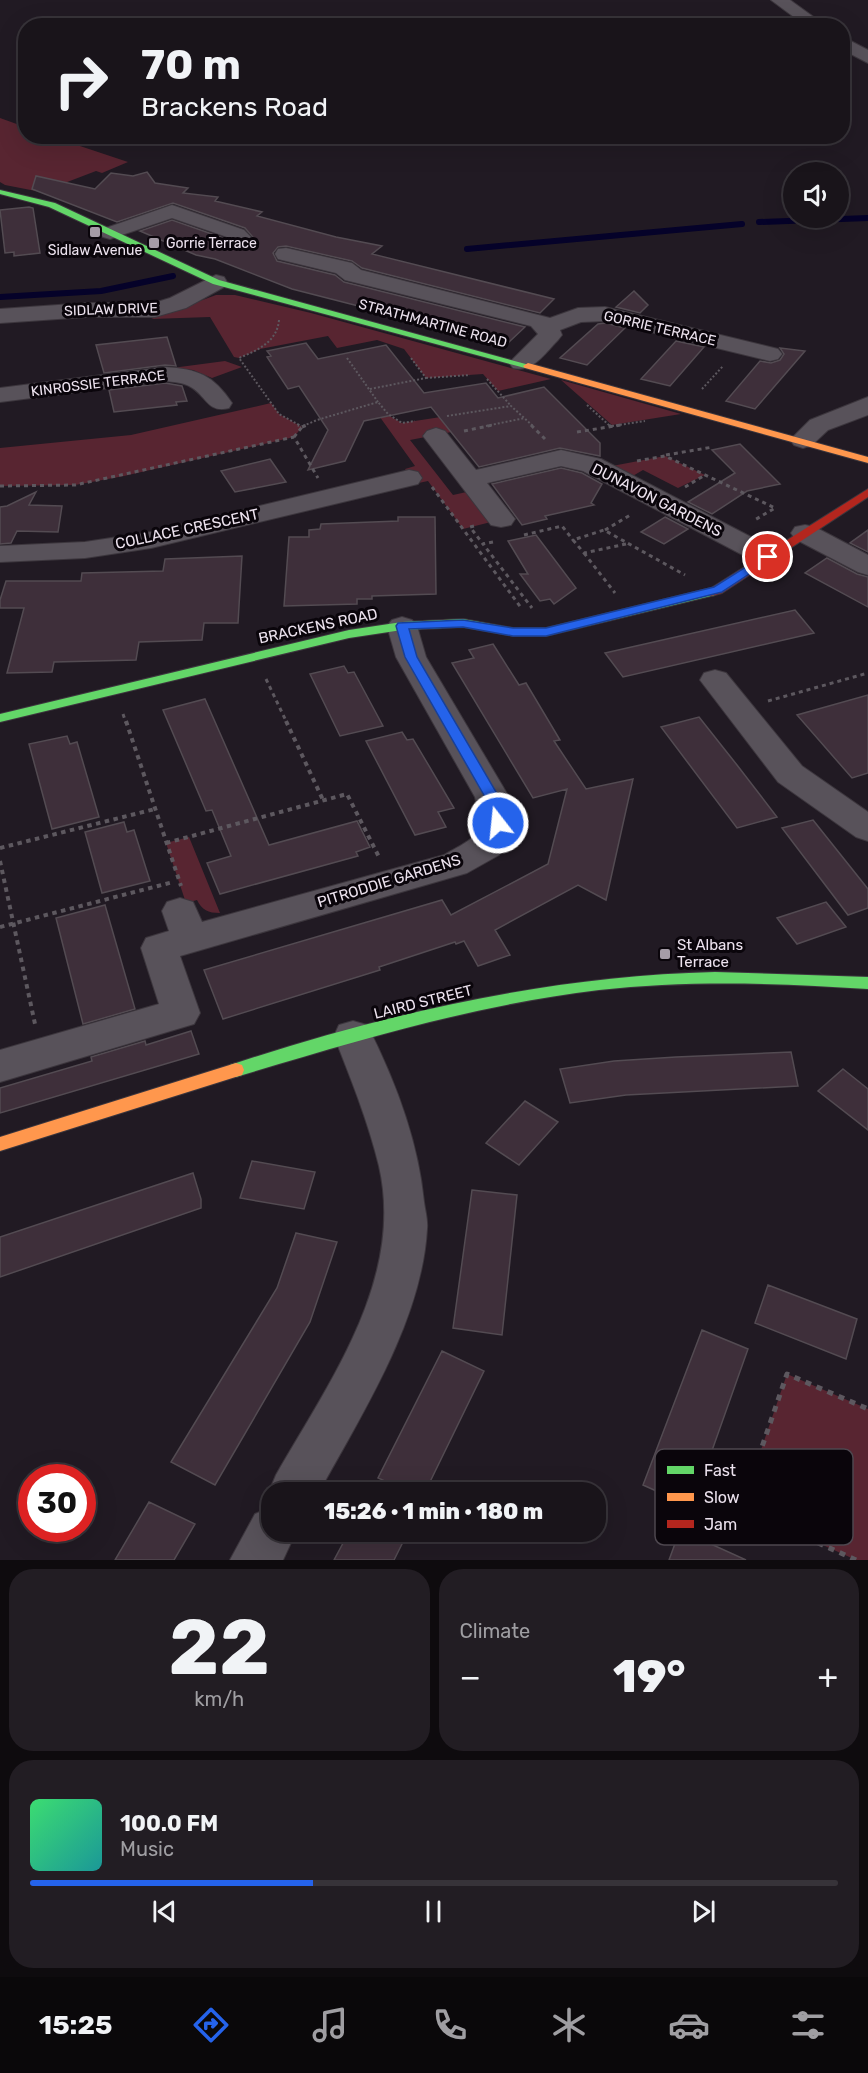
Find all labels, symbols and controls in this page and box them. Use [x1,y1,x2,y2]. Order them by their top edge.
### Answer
text: 70 m [141,40,241,90]
icon: right [42,42,120,120]
text: Brackens Road [141,91,328,123]
map controls [783,162,849,228]
button: sound [783,162,849,228]
marker: Sidlaw Avenue [88,225,102,239]
place label: Gorrie Terrace [166,235,257,252]
marker: Gorrie Terrace [147,236,161,250]
place label: Sidlaw Avenue [48,242,142,259]
street label: STRATHMARTINE ROAD [357,295,509,351]
street label: SIDLAW DRIVE [64,299,158,320]
street label: GORRIE TERRACE [602,307,718,350]
street label: KINROSSIE TERRACE [30,367,166,400]
street label: DUNAVON GARDENS [589,459,725,541]
street label: COLLACE CRESCENT [114,505,261,553]
pin [742,531,793,582]
icon: arrive [751,540,784,573]
street label: BRACKENS ROAD [257,605,379,647]
position arrow [466,791,530,855]
street label: PITRODDIE GARDENS [315,851,463,911]
place label: St Albans Terrace [677,936,743,971]
marker: St Albans Terrace [658,947,672,961]
street label: LAIRD STREET [372,981,474,1023]
legend [655,1449,853,1545]
text: Fast [704,1461,736,1480]
speed limit sign: 30 [18,1464,96,1542]
text: Slow [704,1488,740,1507]
text: 15:26 · 1 min · 180 m [324,1498,543,1525]
text: Jam [704,1515,737,1534]
text: 22 [169,1601,270,1694]
text: Climate [460,1619,530,1643]
text: 19° [613,1650,685,1703]
text: − [460,1657,481,1696]
text: + [817,1657,838,1696]
text: km/h [194,1687,244,1711]
text: 100.0 FM [120,1810,218,1837]
text: Music [120,1837,174,1861]
icon: previous [148,1895,181,1928]
icon: pause [417,1895,450,1928]
icon: next [687,1895,720,1928]
icon: directions [190,2004,232,2046]
icon: music [309,2004,351,2046]
icon: phone [429,2004,471,2046]
icon: climate [548,2004,590,2046]
icon: car [668,2004,710,2046]
icon: filters [787,2004,829,2046]
text: 15:25 [39,2009,112,2041]

